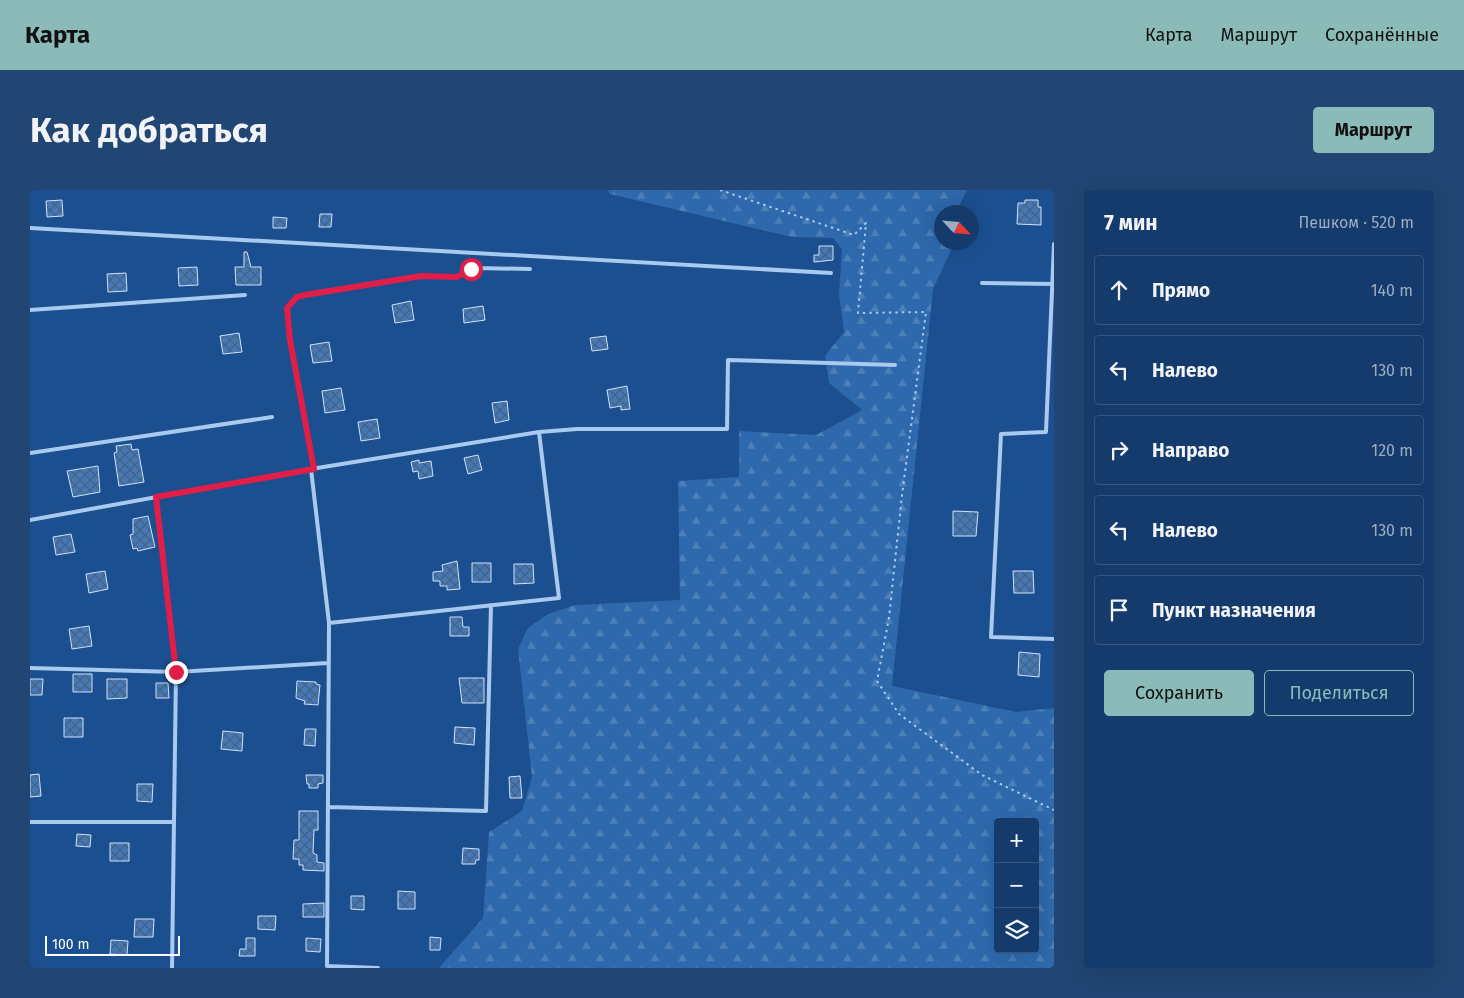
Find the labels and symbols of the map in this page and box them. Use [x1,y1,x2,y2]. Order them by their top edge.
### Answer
north arrow [934,205,979,250]
route start [460,258,483,281]
route end [165,661,188,684]
scale bar [45,933,180,956]

